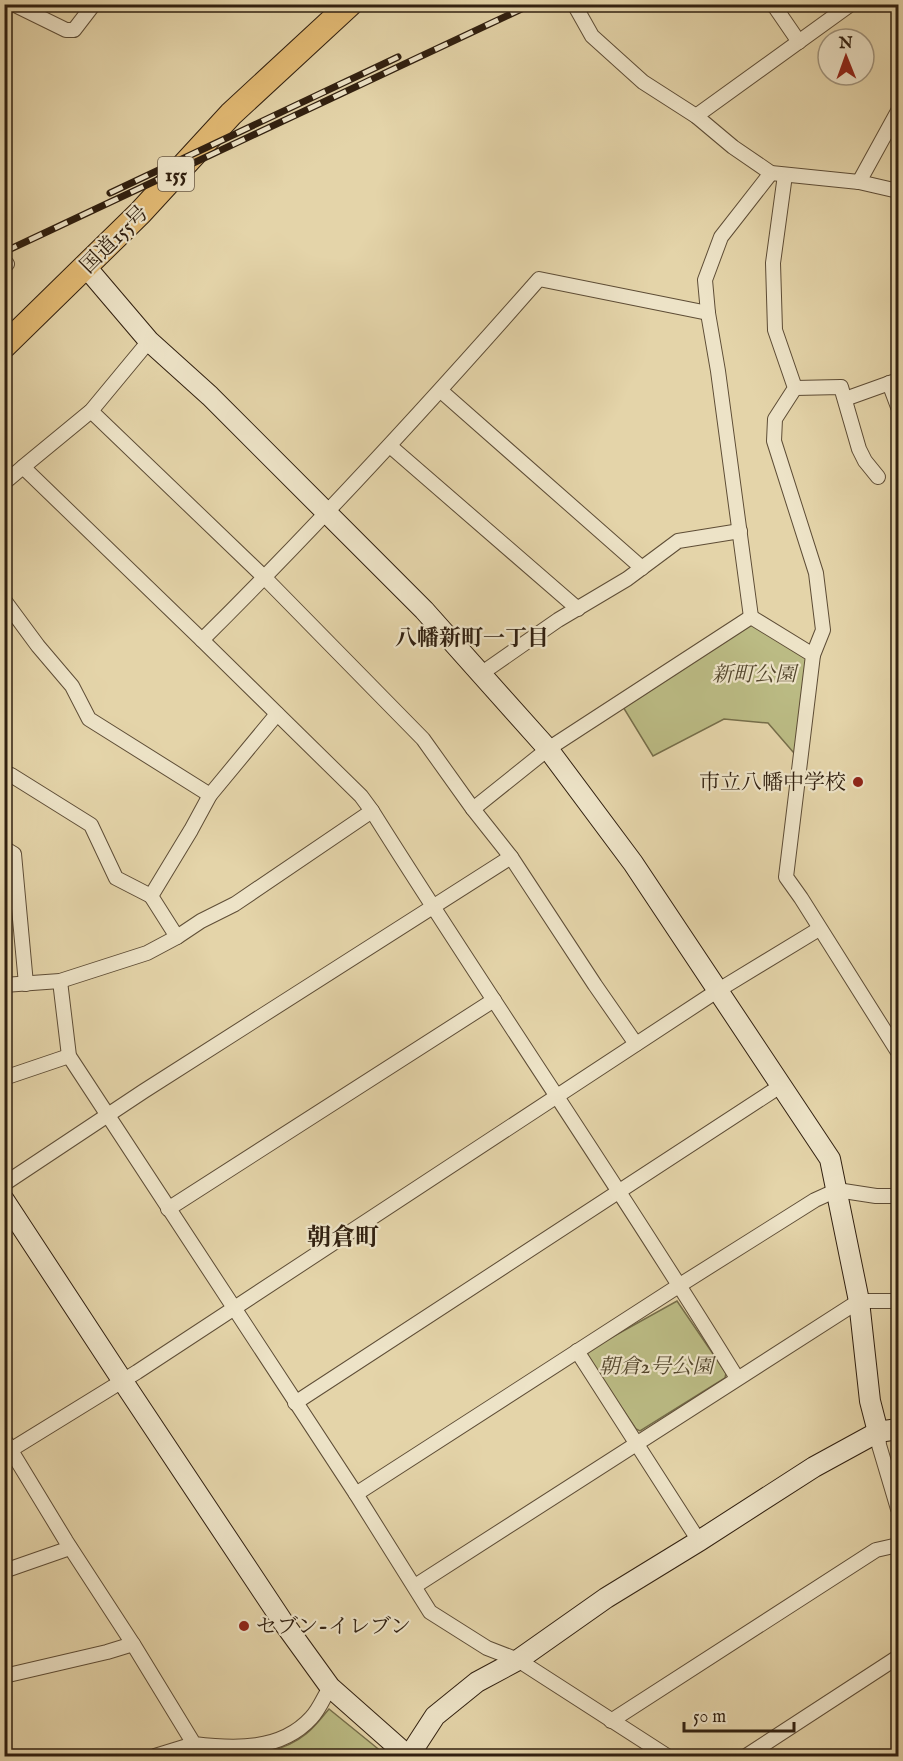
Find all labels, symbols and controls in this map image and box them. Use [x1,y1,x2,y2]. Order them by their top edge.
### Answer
north arrow [816,27,876,87]
text: N [838,34,853,54]
road number: 155 [158,157,194,191]
street label: 国道155号 [75,200,155,280]
district label: 八幡新町一丁目 [395,625,549,653]
park label: 新町公園 [712,662,799,689]
place label: 市立八幡中学校 [699,770,846,797]
marker: 市立八幡中学校 [851,775,865,789]
district label: 朝倉町 [307,1223,379,1254]
park label: 朝倉2号公園 [599,1354,716,1381]
place label: セブン-イレブン [256,1614,411,1641]
marker: セブン-イレブン [237,1619,251,1633]
scale bar [684,1695,794,1733]
text: 50 m [693,1706,726,1729]

